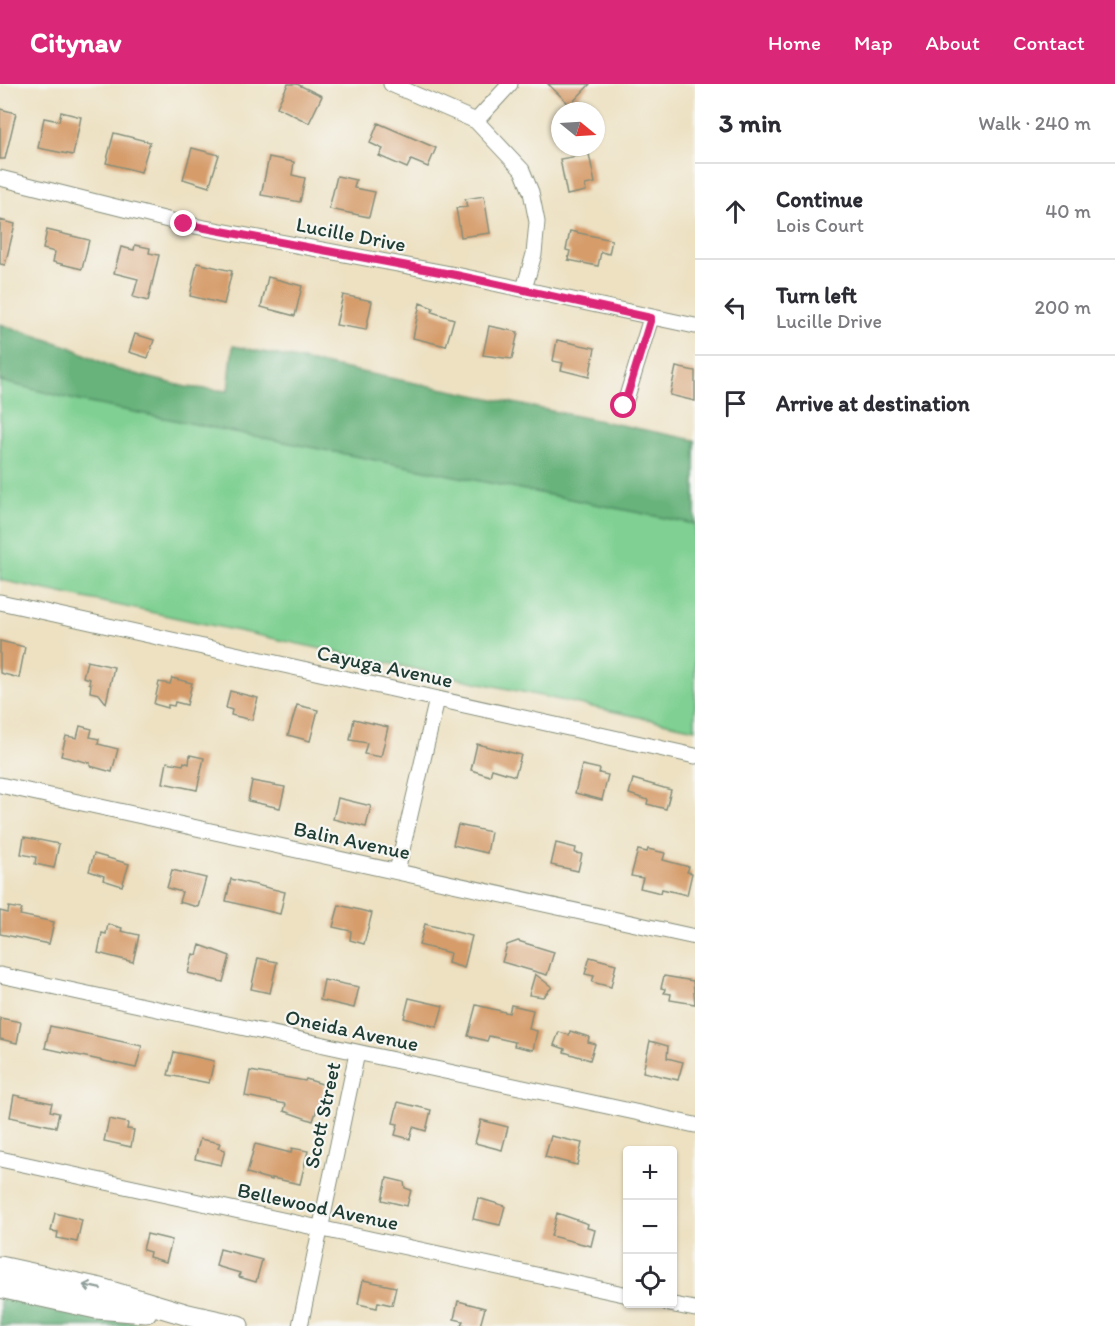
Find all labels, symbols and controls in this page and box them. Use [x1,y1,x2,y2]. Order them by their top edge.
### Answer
text: Citynav [30,25,121,59]
text: Home [768,30,821,55]
text: Map [854,30,893,55]
text: About [926,30,980,55]
text: Contact [1013,30,1085,55]
north arrow [551,102,605,156]
text: 3 min [719,107,781,139]
text: Walk · 240 m [978,111,1091,135]
text: Continue [776,186,863,213]
icon: ahead [719,195,752,228]
text: 40 m [1045,199,1091,223]
route end [170,210,196,236]
street label: Lucille Drive [294,211,408,257]
text: Lois Court [776,213,864,237]
text: Turn left [776,282,857,309]
icon: left [719,291,752,324]
text: 200 m [1035,295,1091,319]
text: Lucille Drive [776,309,882,333]
icon: arrive [719,387,752,420]
text: Arrive at destination [776,390,970,417]
route start [610,392,636,418]
street label: Cayuga Avenue [315,639,455,693]
street label: Balin Avenue [291,815,413,865]
street label: Oneida Avenue [283,1004,421,1056]
street label: Scott Street [299,1059,345,1170]
map controls [623,1146,677,1308]
button: + [623,1146,677,1200]
street label: Bellewood Avenue [235,1177,401,1235]
button: − [623,1200,677,1254]
button: locate [623,1254,677,1308]
one-way arrow [83,1281,102,1293]

